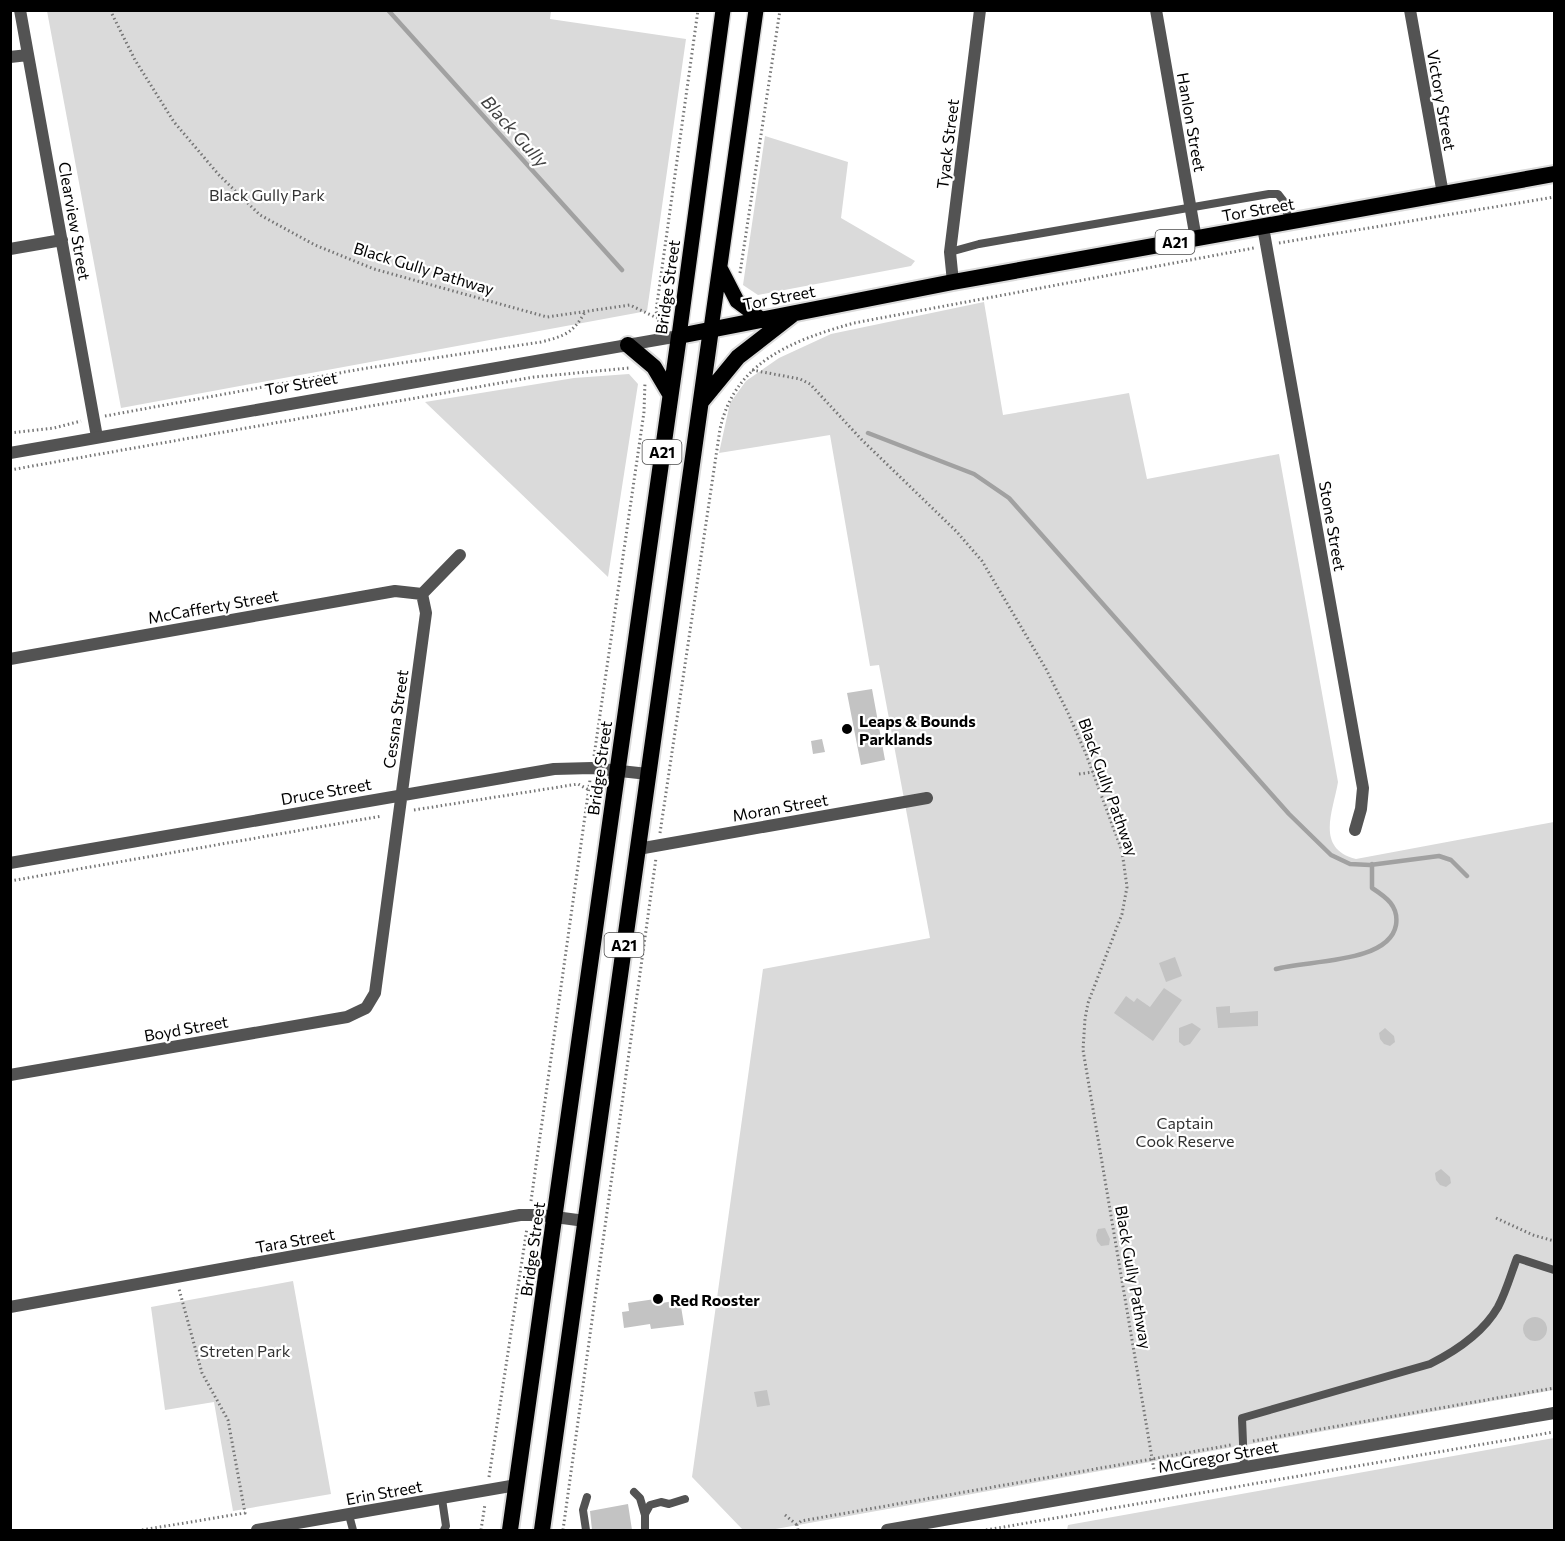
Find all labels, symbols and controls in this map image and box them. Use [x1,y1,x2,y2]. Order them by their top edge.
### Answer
street label: Victory Street [1424,48,1460,152]
street label: Hanlon Street [1174,71,1210,174]
water label: Black Gully [477,90,554,172]
street label: Tyack Street [932,97,962,190]
street label: Clearview Street [55,160,95,282]
park label: Black Gully Park [209,185,325,204]
street label: Tor Street [1220,193,1296,225]
road number: A21 [1156,230,1194,254]
street label: Black Gully Pathway [352,238,496,298]
street label: Bridge Street [651,238,683,336]
street label: Tor Street [741,281,817,313]
street label: Tor Street [263,367,339,399]
road number: A21 [642,440,682,464]
street label: Stone Street [1316,479,1350,573]
street label: McCafferty Street [146,585,280,627]
street label: Cessna Street [379,668,411,770]
place label: Leaps & Bounds Parklands [859,711,976,748]
street label: Black Gully Pathway [1075,715,1143,859]
street label: Bridge Street [583,719,615,817]
marker: Leaps & Bounds Parklands [840,722,854,736]
street label: Druce Street [279,774,373,808]
street label: Moran Street [731,789,830,825]
road number: A21 [604,933,644,957]
street label: Boyd Street [142,1011,230,1045]
park label: Captain Cook Reserve [1136,1113,1234,1150]
street label: Bridge Street [516,1200,548,1298]
street label: Black Gully Pathway [1112,1204,1156,1350]
street label: Tara Street [254,1224,337,1256]
place label: Red Rooster [670,1290,760,1309]
marker: Red Rooster [651,1292,665,1306]
park label: Streten Park [200,1341,291,1360]
street label: McGregor Street [1156,1436,1280,1476]
street label: Erin Street [344,1476,424,1508]

